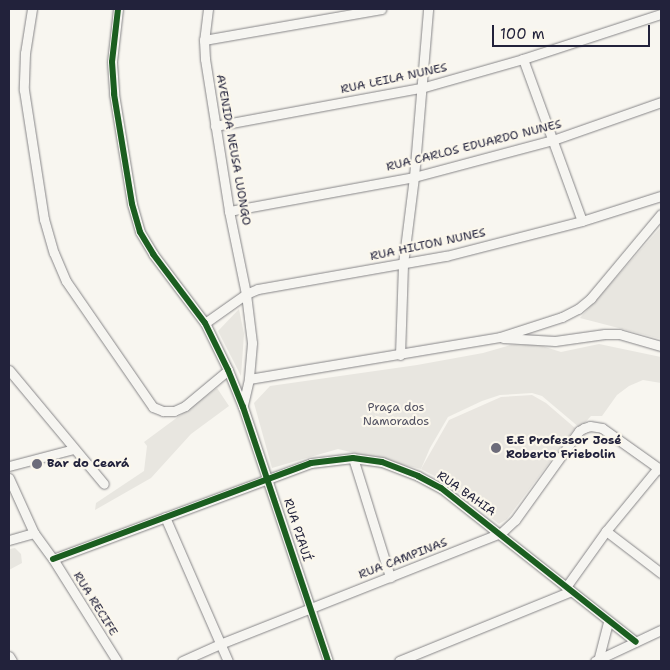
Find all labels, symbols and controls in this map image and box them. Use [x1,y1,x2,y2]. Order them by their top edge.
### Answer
scale bar [495,15,652,47]
text: 100 m [500,24,545,44]
street label: RUA LEILA NUNES [339,61,449,97]
street label: AVENIDA NEUSA LUONGO [213,73,253,227]
street label: RUA CARLOS EDUARDO NUNES [385,117,563,175]
street label: RUA HILTON NUNES [369,226,487,264]
park label: Praça dos Namorados [363,401,429,429]
place label: E.E Professor José Roberto Friebolin [506,434,621,462]
marker: E.E Professor José Roberto Friebolin [490,442,502,454]
place label: Bar do Ceará [47,457,129,471]
marker: Bar do Ceará [31,458,43,470]
street label: RUA BAHIA [434,468,498,520]
street label: RUA PIAUÍ [280,497,314,563]
street label: RUA CAMPINAS [357,535,449,583]
street label: RUA RECIFE [70,569,120,639]

